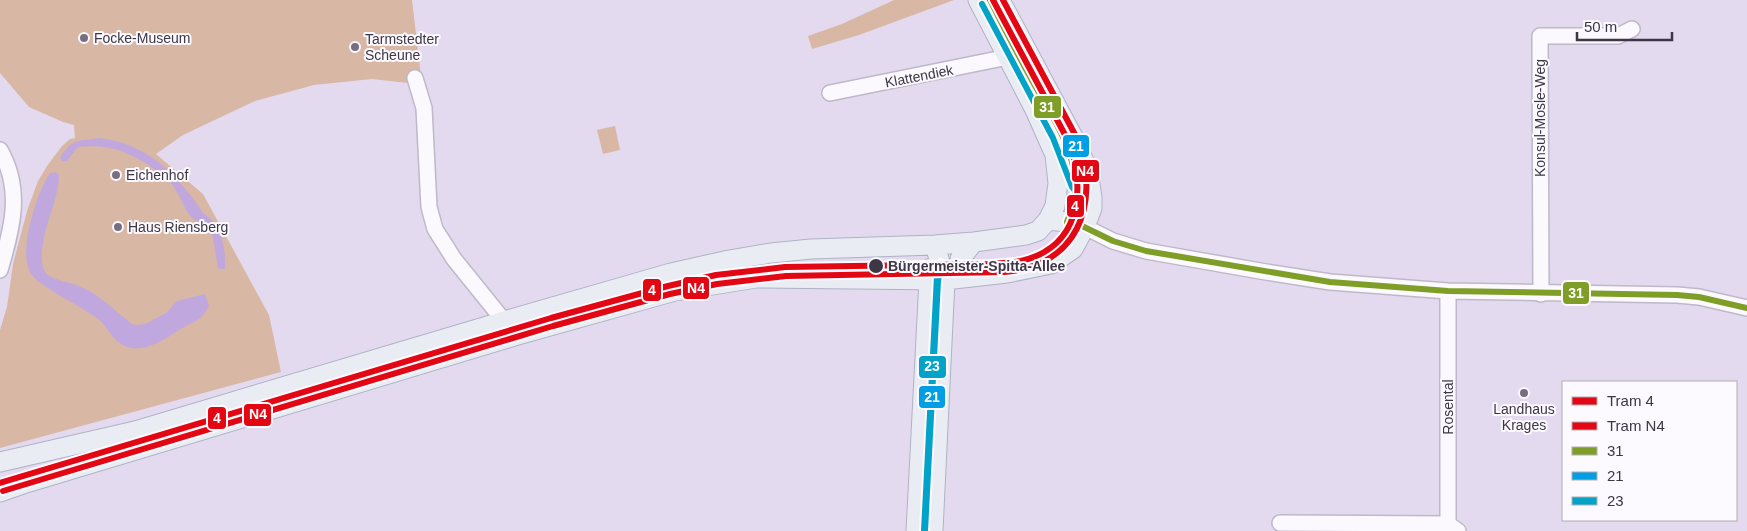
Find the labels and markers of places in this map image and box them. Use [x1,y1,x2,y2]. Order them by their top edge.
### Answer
place label: Focke-Museum [94,30,190,46]
place label: Tarmstedter Scheune [365,31,439,63]
marker: Focke-Museum [78,32,90,44]
marker: Tarmstedter Scheune [349,41,361,53]
place label: Eichenhof [126,167,188,183]
marker: Eichenhof [110,169,122,181]
place label: Haus Riensberg [128,219,228,235]
marker: Haus Riensberg [112,221,124,233]
marker: Bürgermeister-Spitta-Allee [867,257,885,275]
place label: Bürgermeister-Spitta-Allee [888,258,1066,274]
marker: Landhaus Krages [1518,387,1530,399]
place label: Landhaus Krages [1493,401,1555,433]

